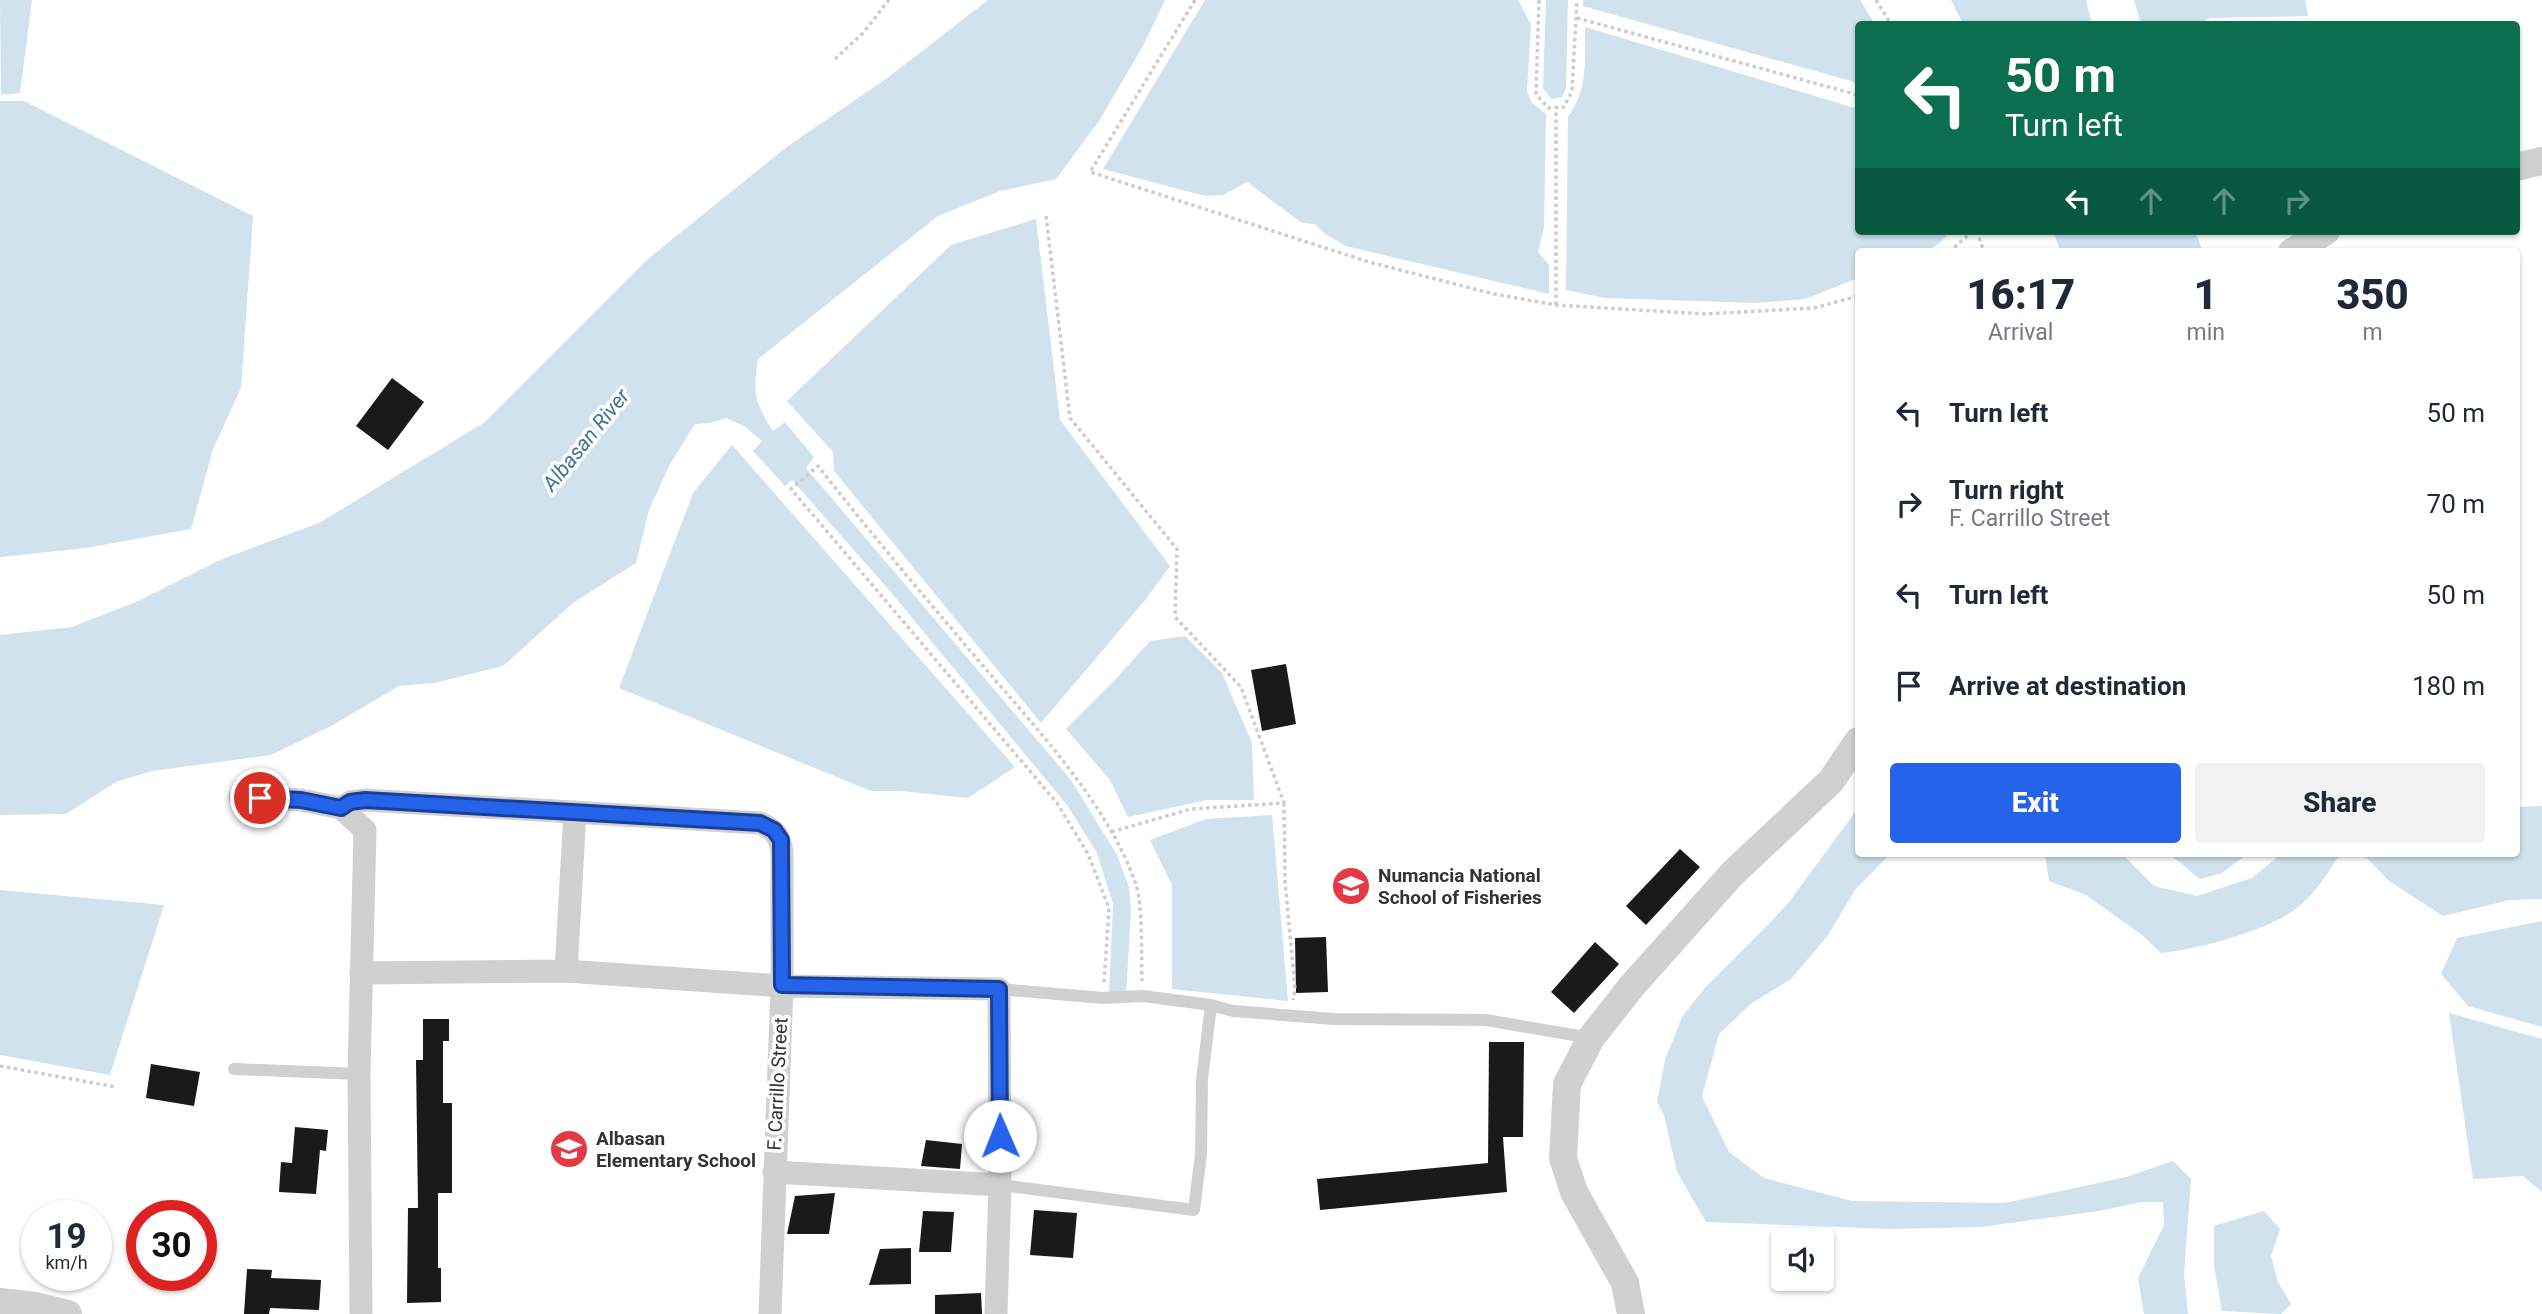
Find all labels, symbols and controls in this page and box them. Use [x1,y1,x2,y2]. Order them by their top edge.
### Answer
text: 50 m [2005,47,2116,104]
icon: left [1890,49,1981,140]
text: Turn left [2005,106,2123,144]
icon: left [2059,182,2097,220]
icon: ahead [2132,182,2170,220]
icon: ahead [2205,182,2243,220]
icon: right [2278,182,2316,220]
text: 16:17 [1966,270,2075,319]
text: 1 [2194,270,2218,319]
text: 350 [2336,270,2409,319]
text: Arrival [1988,319,2053,346]
text: min [2186,319,2225,346]
text: m [2362,319,2383,346]
water label: Albasan River [537,384,635,496]
icon: left [1890,394,1928,432]
text: Turn left [1949,398,2048,428]
text: 50 m [2427,398,2485,428]
text: Turn right [1949,475,2064,505]
icon: right [1890,485,1928,523]
text: 70 m [2427,489,2485,519]
text: F. Carrillo Street [1949,505,2110,532]
icon: left [1890,576,1928,614]
text: Turn left [1949,580,2048,610]
text: 50 m [2427,580,2485,610]
icon: arrive [1890,667,1928,705]
text: Arrive at destination [1949,671,2186,701]
text: 180 m [2412,671,2485,701]
button: Exit [1890,763,2181,843]
button: Share [2195,763,2485,843]
pin [230,768,290,828]
icon: arrive [241,779,279,817]
place label: Numancia National School of Fisheries [1378,864,1542,909]
school or university icon: Numancia National School of Fisheries [1330,865,1372,907]
street label: F. Carrillo Street [763,1017,792,1151]
position arrow [963,1099,1037,1173]
place label: Albasan Elementary School [596,1127,756,1172]
school or university icon: Albasan Elementary School [548,1128,590,1170]
speed limit sign: 30 [126,1200,217,1291]
text: 19 [46,1216,87,1257]
map controls [1771,1228,1834,1291]
button: sound [1771,1228,1834,1291]
text: km/h [45,1252,88,1273]

